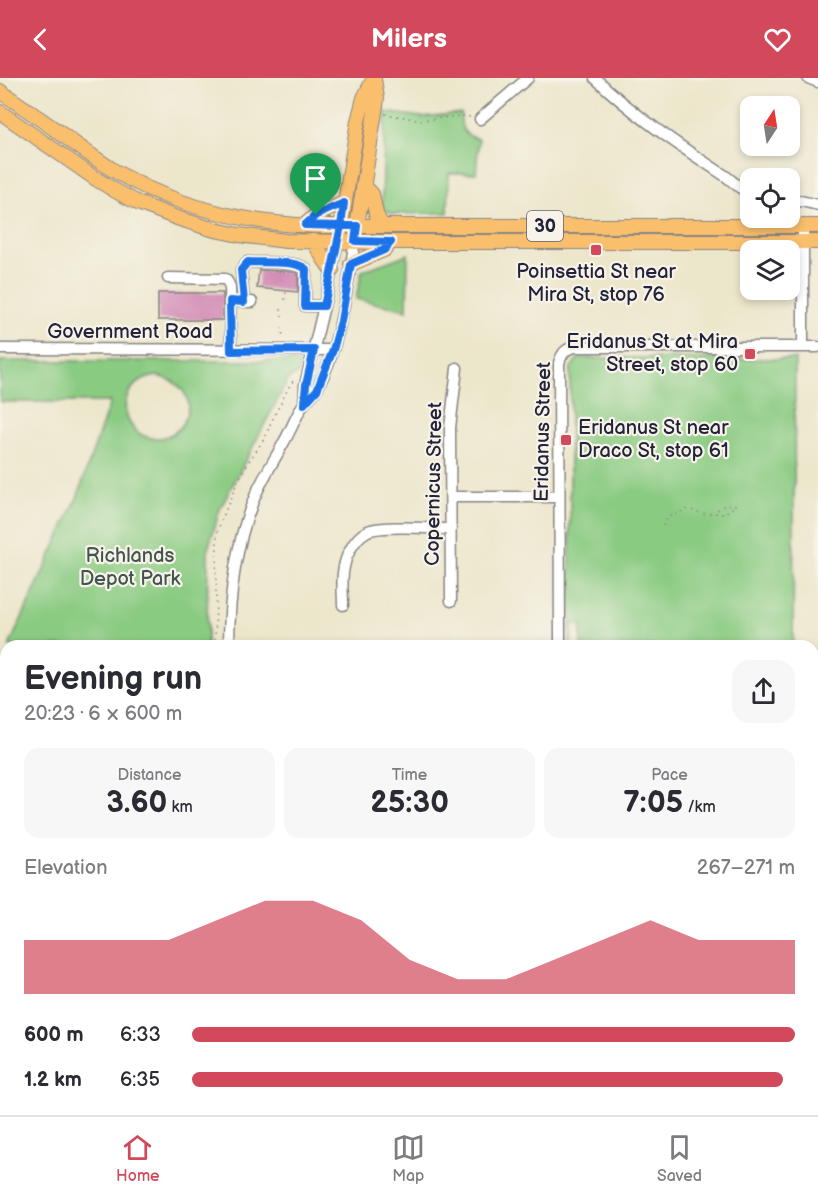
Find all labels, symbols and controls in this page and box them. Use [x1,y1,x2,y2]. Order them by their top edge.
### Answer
icon: back [24,23,57,56]
text: Milers [371,23,447,55]
icon: heart [761,23,794,56]
north arrow [740,96,800,156]
map controls [740,96,800,300]
pin [290,153,341,215]
icon: arrive [299,162,332,195]
button: locate [740,168,800,228]
road number: 30 [527,211,563,241]
button: layers [740,240,800,300]
marker: Poinsettia St near Mira St, stop 76 [589,243,603,257]
place label: Poinsettia St near Mira St, stop 76 [516,260,677,307]
street label: Government Road [47,320,213,344]
place label: Eridanus St at Mira Street, stop 60 [566,330,738,377]
marker: Eridanus St at Mira Street, stop 60 [743,347,757,361]
street label: Eridanus Street [530,362,556,502]
street label: Copernicus Street [421,402,447,566]
place label: Eridanus St near Draco St, stop 61 [578,416,729,463]
marker: Eridanus St near Draco St, stop 61 [559,433,573,447]
park label: Richlands Depot Park [80,544,180,591]
text: Evening run [24,659,202,699]
button: share [732,660,795,723]
text: 20:23 · 6 × 600 m [24,702,182,726]
text: Distance [118,766,181,785]
text: Time [392,766,427,785]
text: Pace [651,766,688,785]
text: 3.60 [106,785,167,821]
text: 25:30 [370,785,449,821]
text: 7:05 [623,785,683,821]
text: km [167,798,193,817]
text: /km [683,798,716,817]
text: Elevation [24,856,107,880]
text: 267–271 m [697,856,795,880]
text: 600 m [24,1023,84,1047]
text: 6:33 [120,1023,161,1047]
text: 1.2 km [24,1068,82,1092]
text: 6:35 [120,1068,160,1092]
tab: Home [116,1131,160,1186]
tab: Map [392,1131,425,1186]
tab: Saved [657,1131,702,1186]

